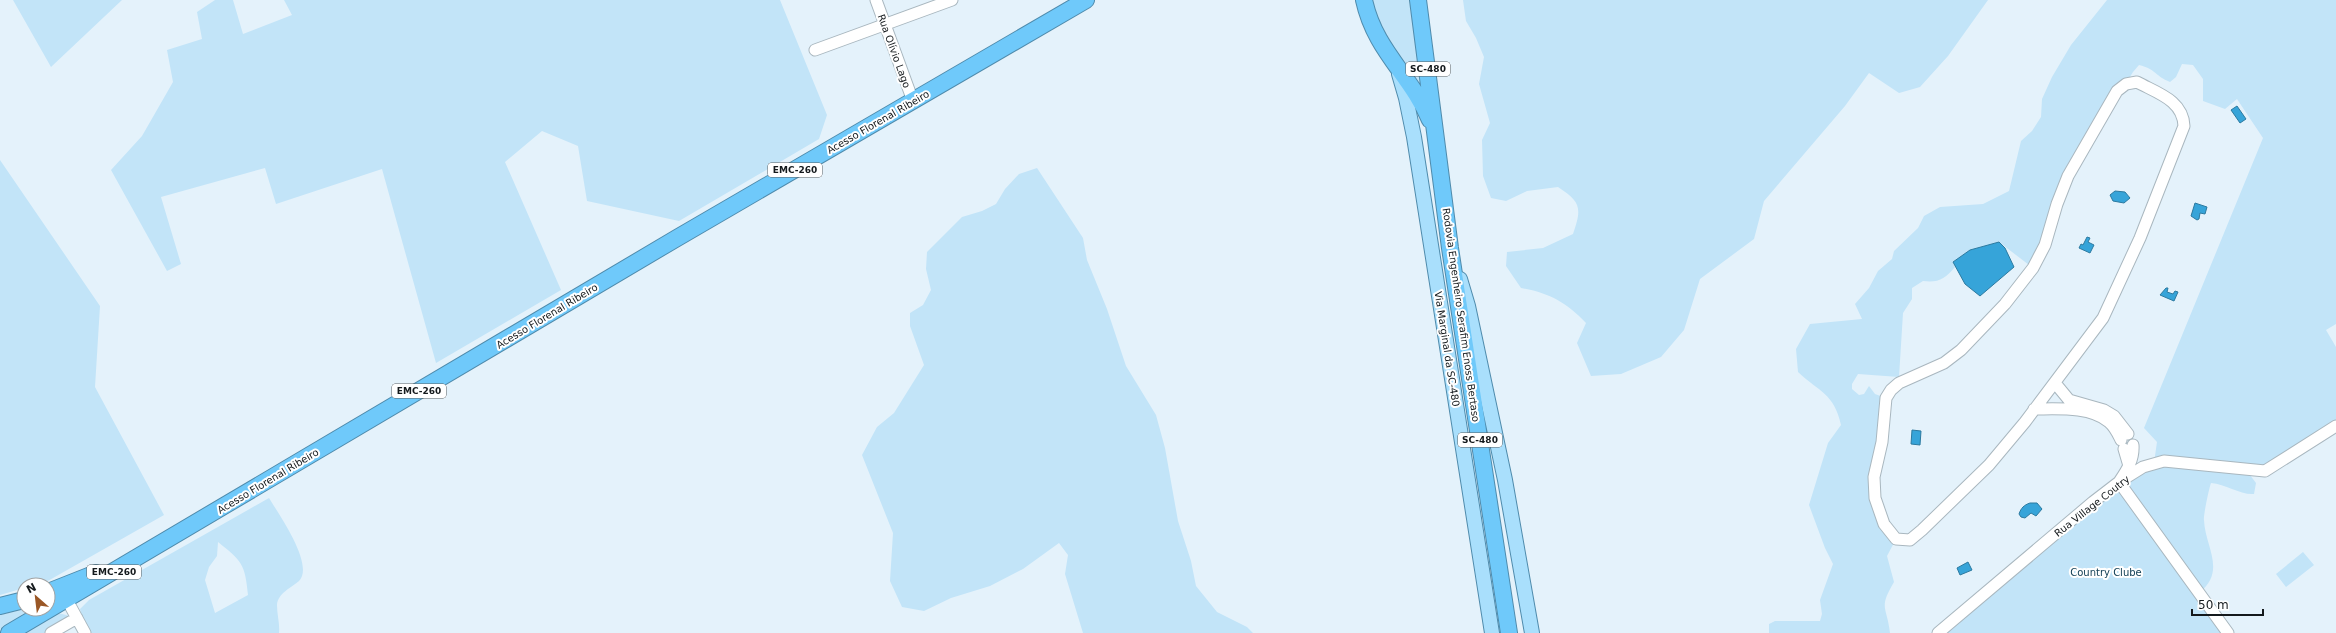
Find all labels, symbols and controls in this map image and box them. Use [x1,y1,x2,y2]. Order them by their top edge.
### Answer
street label: Rua Olívio Lago [876,13,912,89]
road number: SC-480 [1406,62,1450,76]
street label: Acesso Florenal Ribeiro [825,88,931,156]
road number: EMC-260 [768,163,822,177]
street label: Rodovia Engenheiro Serafim Enoss Bertaso [1441,207,1481,423]
street label: Acesso Florenal Ribeiro [494,281,600,351]
street label: Via Marginal da SC-480 [1432,291,1462,407]
road number: EMC-260 [392,384,446,398]
road number: SC-480 [1458,433,1502,447]
street label: Acesso Florenal Ribeiro [215,446,321,516]
street label: Rua Village Coutry [2052,473,2132,539]
road number: EMC-260 [87,565,141,579]
park label: Country Clube [2070,567,2142,578]
north arrow [16,577,56,617]
text: N [24,581,39,597]
scale bar [2192,591,2263,617]
text: 50 m [2198,598,2229,612]

